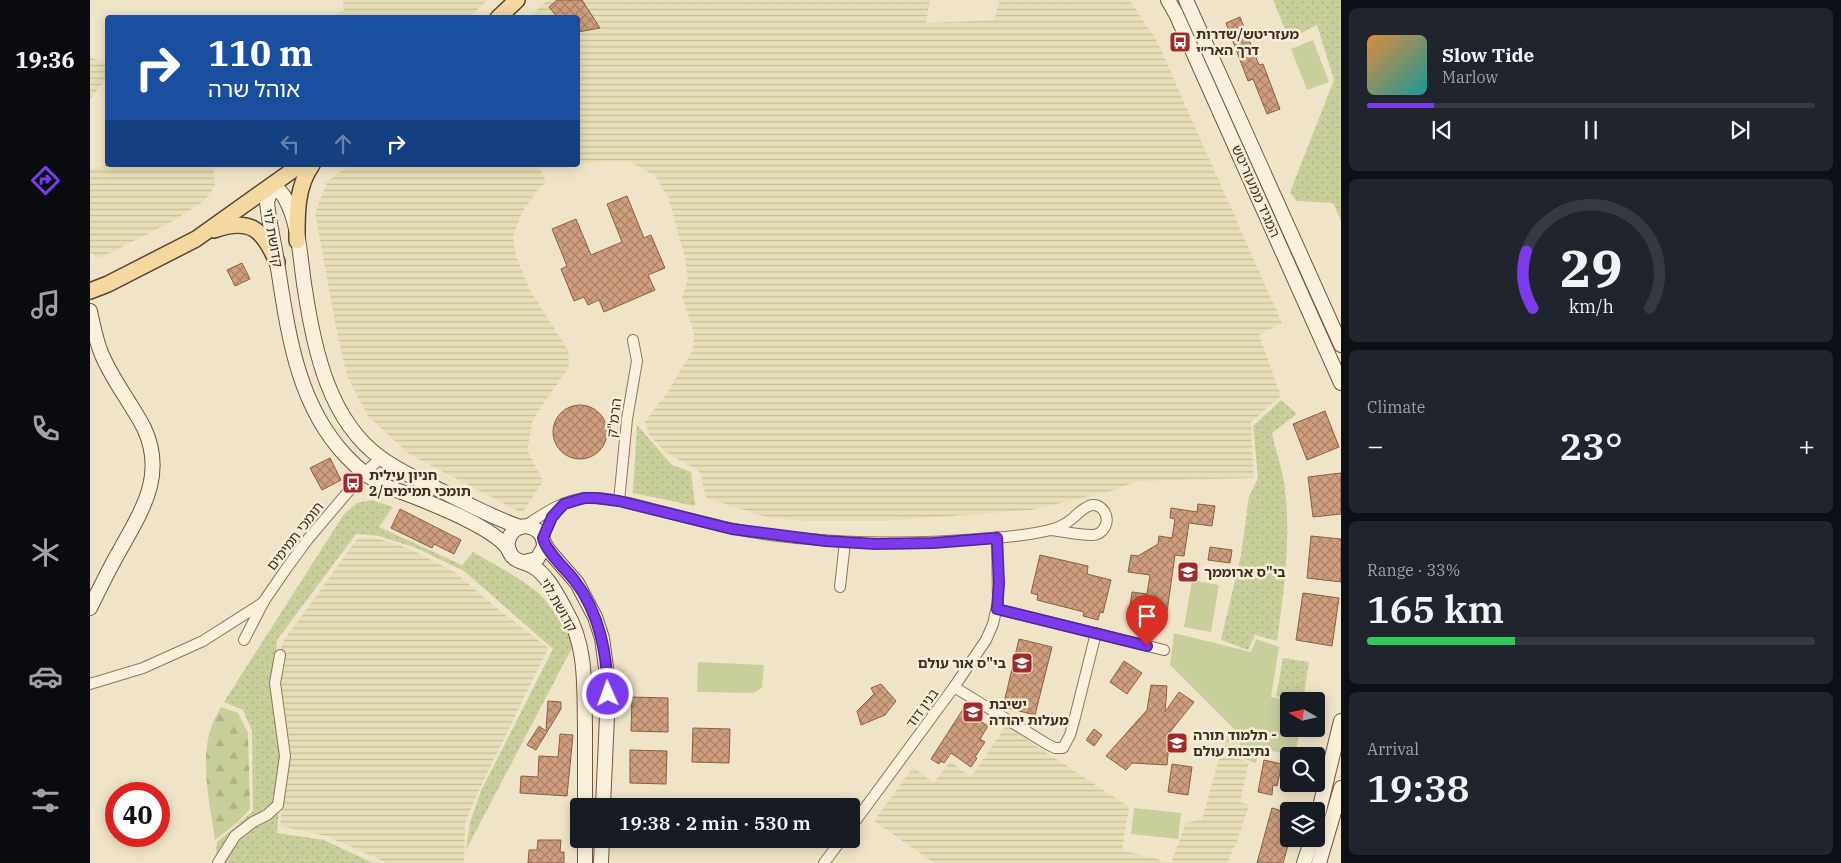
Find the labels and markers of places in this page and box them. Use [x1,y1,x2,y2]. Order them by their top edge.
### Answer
place label: מעזריטש/שדרות דרך האר״י [1196,25,1299,59]
bus stop icon: מעזריטש/שדרות דרך האר״י [1168,30,1192,54]
place label: חניון עילית 2/תומכי תמימים [369,466,471,500]
bus stop icon: חניון עילית 2/תומכי תמימים [341,471,365,495]
school or university icon: בי"ס ארוממך [1176,560,1200,584]
place label: בי"ס ארוממך [1204,563,1286,581]
pin [1126,595,1168,646]
school or university icon: בי"ס אור עולם [1010,651,1034,675]
place label: בי"ס אור עולם [918,654,1006,672]
place label: ישיבת מעלות יהודה [989,695,1069,729]
school or university icon: ישיבת מעלות יהודה [961,700,985,724]
place label: תלמוד תורה - נתיבות עולם [1193,726,1277,760]
school or university icon: תלמוד תורה - נתיבות עולם [1165,731,1189,755]

